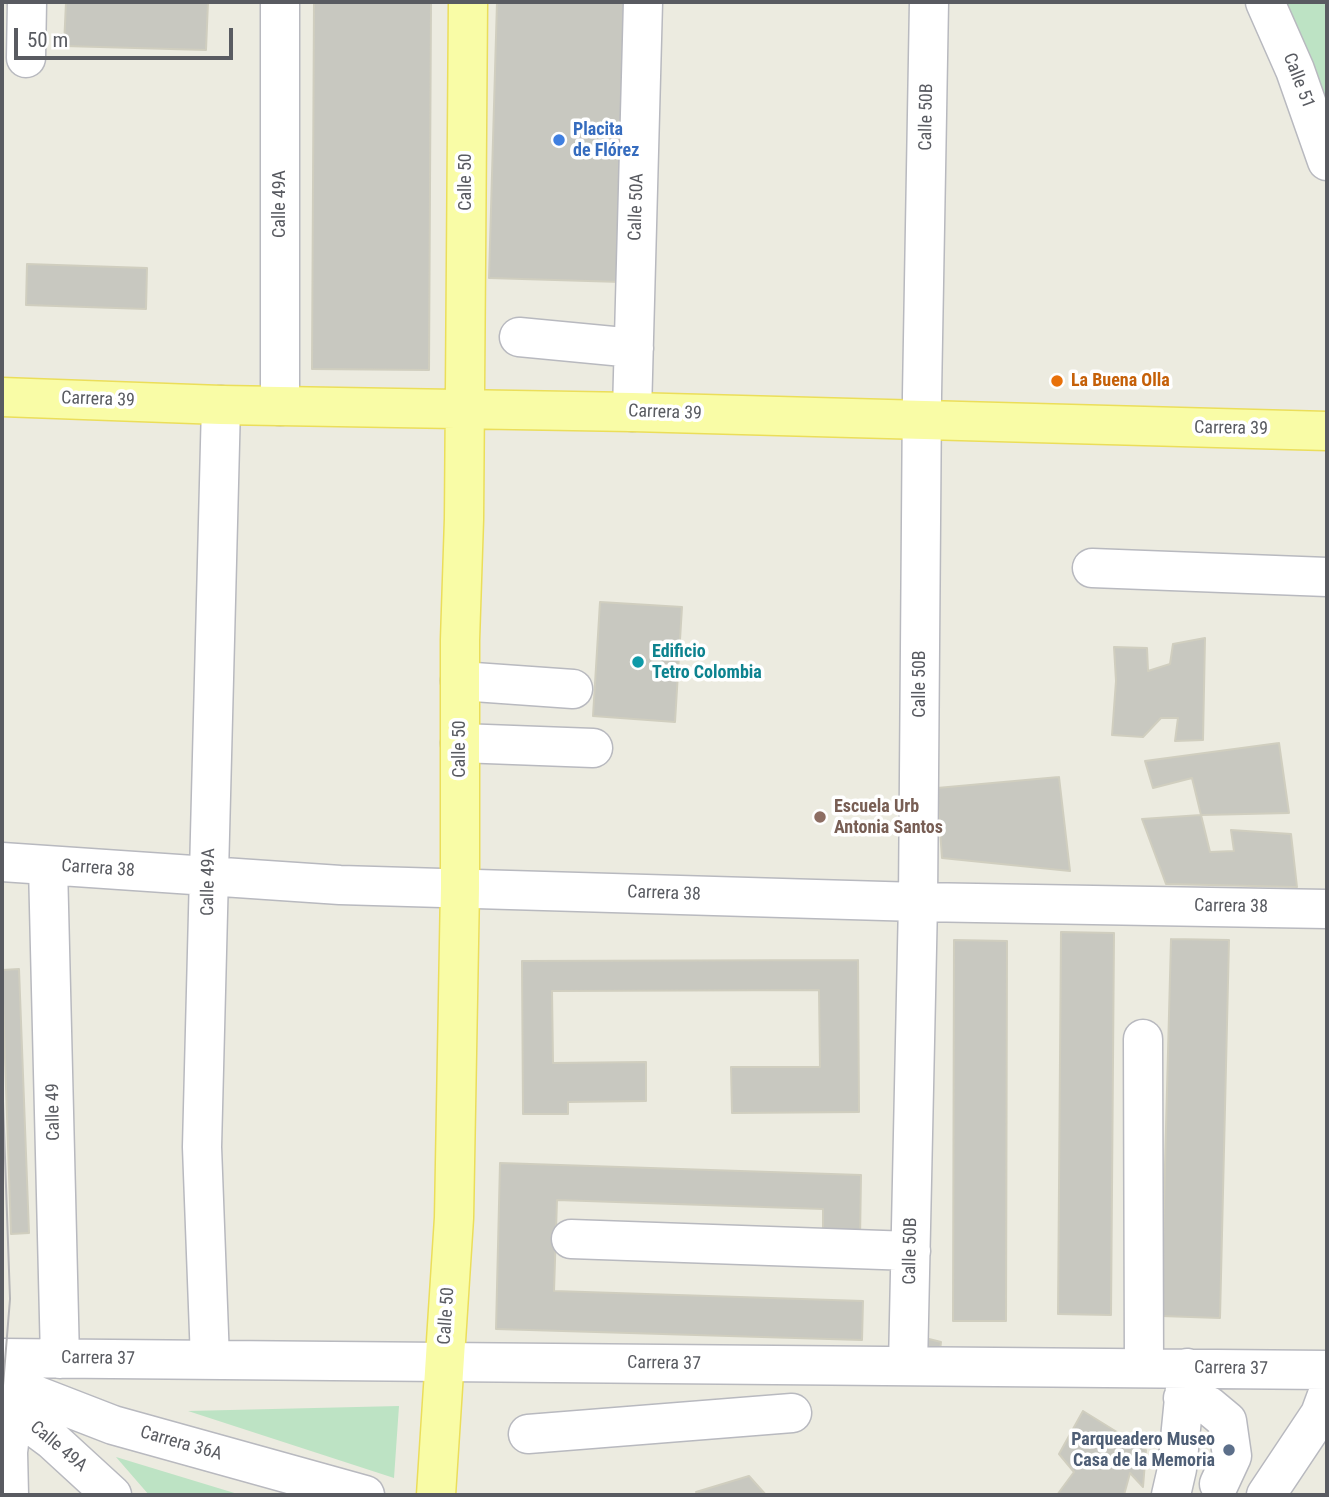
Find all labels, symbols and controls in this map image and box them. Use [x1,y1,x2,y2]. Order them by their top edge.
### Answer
scale bar [18,14,236,58]
text: 50 m [27,28,68,52]
street label: Calle 51 [1278,50,1318,112]
street label: Calle 50B [916,83,938,151]
place label: Placita de Flórez [573,119,639,162]
marker: Placita de Flórez [551,132,567,148]
street label: Calle 50 [455,153,477,211]
street label: Calle 49A [269,170,291,238]
street label: Calle 50A [625,173,649,241]
place label: La Buena Olla [1071,370,1170,392]
marker: La Buena Olla [1049,373,1065,389]
street label: Carrera 39 [61,388,135,412]
street label: Carrera 39 [628,401,702,425]
street label: Carrera 39 [1194,418,1268,440]
place label: Edificio Tetro Colombia [652,641,762,684]
street label: Calle 50B [909,650,931,718]
marker: Edificio Tetro Colombia [630,654,646,670]
street label: Calle 50 [449,720,471,778]
place label: Escuela Urb Antonia Santos [834,796,943,838]
marker: Escuela Urb Antonia Santos [812,809,828,825]
street label: Calle 49A [198,848,220,916]
street label: Carrera 38 [60,856,136,882]
street label: Carrera 38 [627,882,701,906]
street label: Carrera 38 [1194,896,1268,918]
street label: Calle 49 [43,1083,65,1141]
street label: Calle 50B [900,1217,922,1285]
street label: Calle 50 [434,1287,460,1345]
street label: Carrera 37 [61,1348,135,1370]
street label: Carrera 37 [627,1353,701,1375]
street label: Carrera 37 [1194,1358,1268,1380]
street label: Calle 49A [25,1417,91,1477]
street label: Carrera 36A [138,1422,224,1466]
place label: Parqueadero Museo Casa de la Memoria [1071,1429,1215,1472]
marker: Parqueadero Museo Casa de la Memoria [1221,1442,1237,1458]

